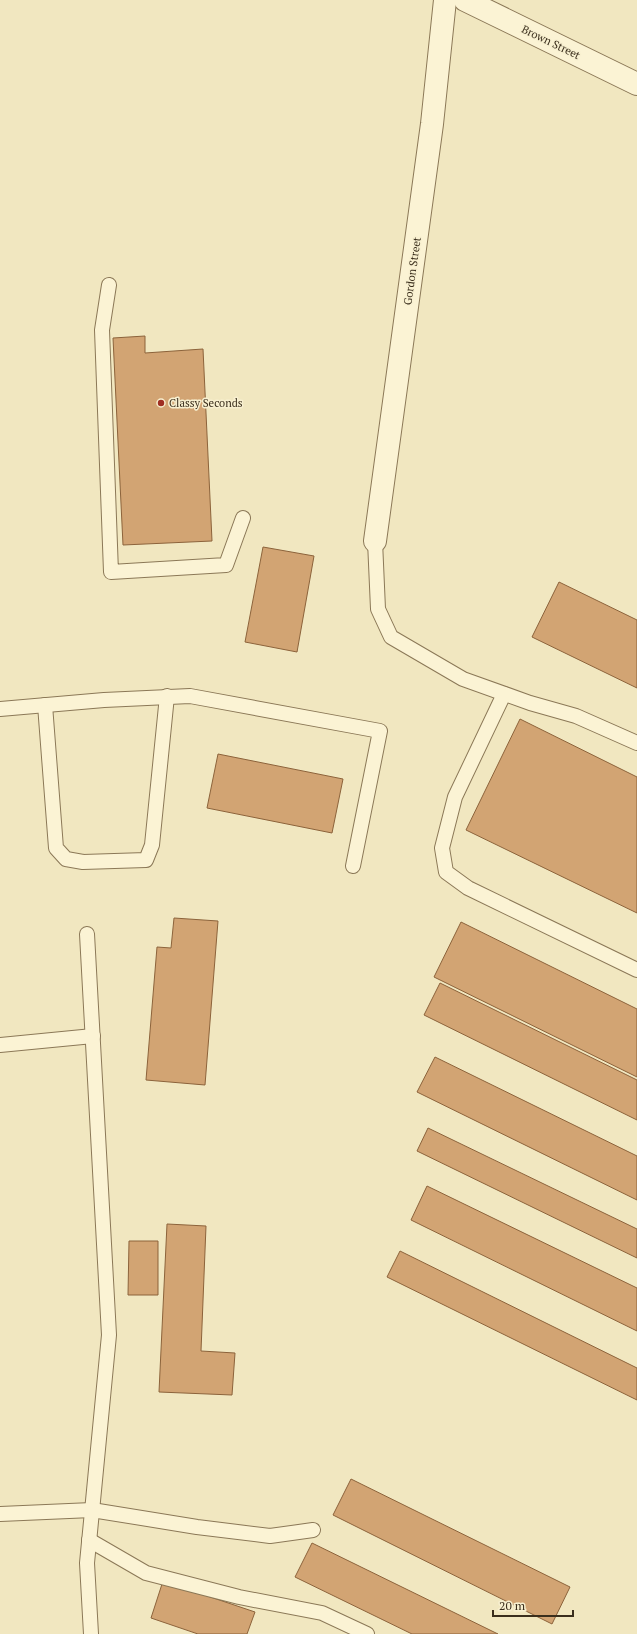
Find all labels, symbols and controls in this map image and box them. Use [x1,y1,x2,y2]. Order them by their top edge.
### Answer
street label: Brown Street [519,22,583,62]
street label: Gordon Street [400,236,424,306]
place label: Classy Seconds [169,396,243,410]
marker: Classy Seconds [156,398,166,408]
scale bar [493,1592,573,1618]
text: 20 m [499,1598,526,1613]

